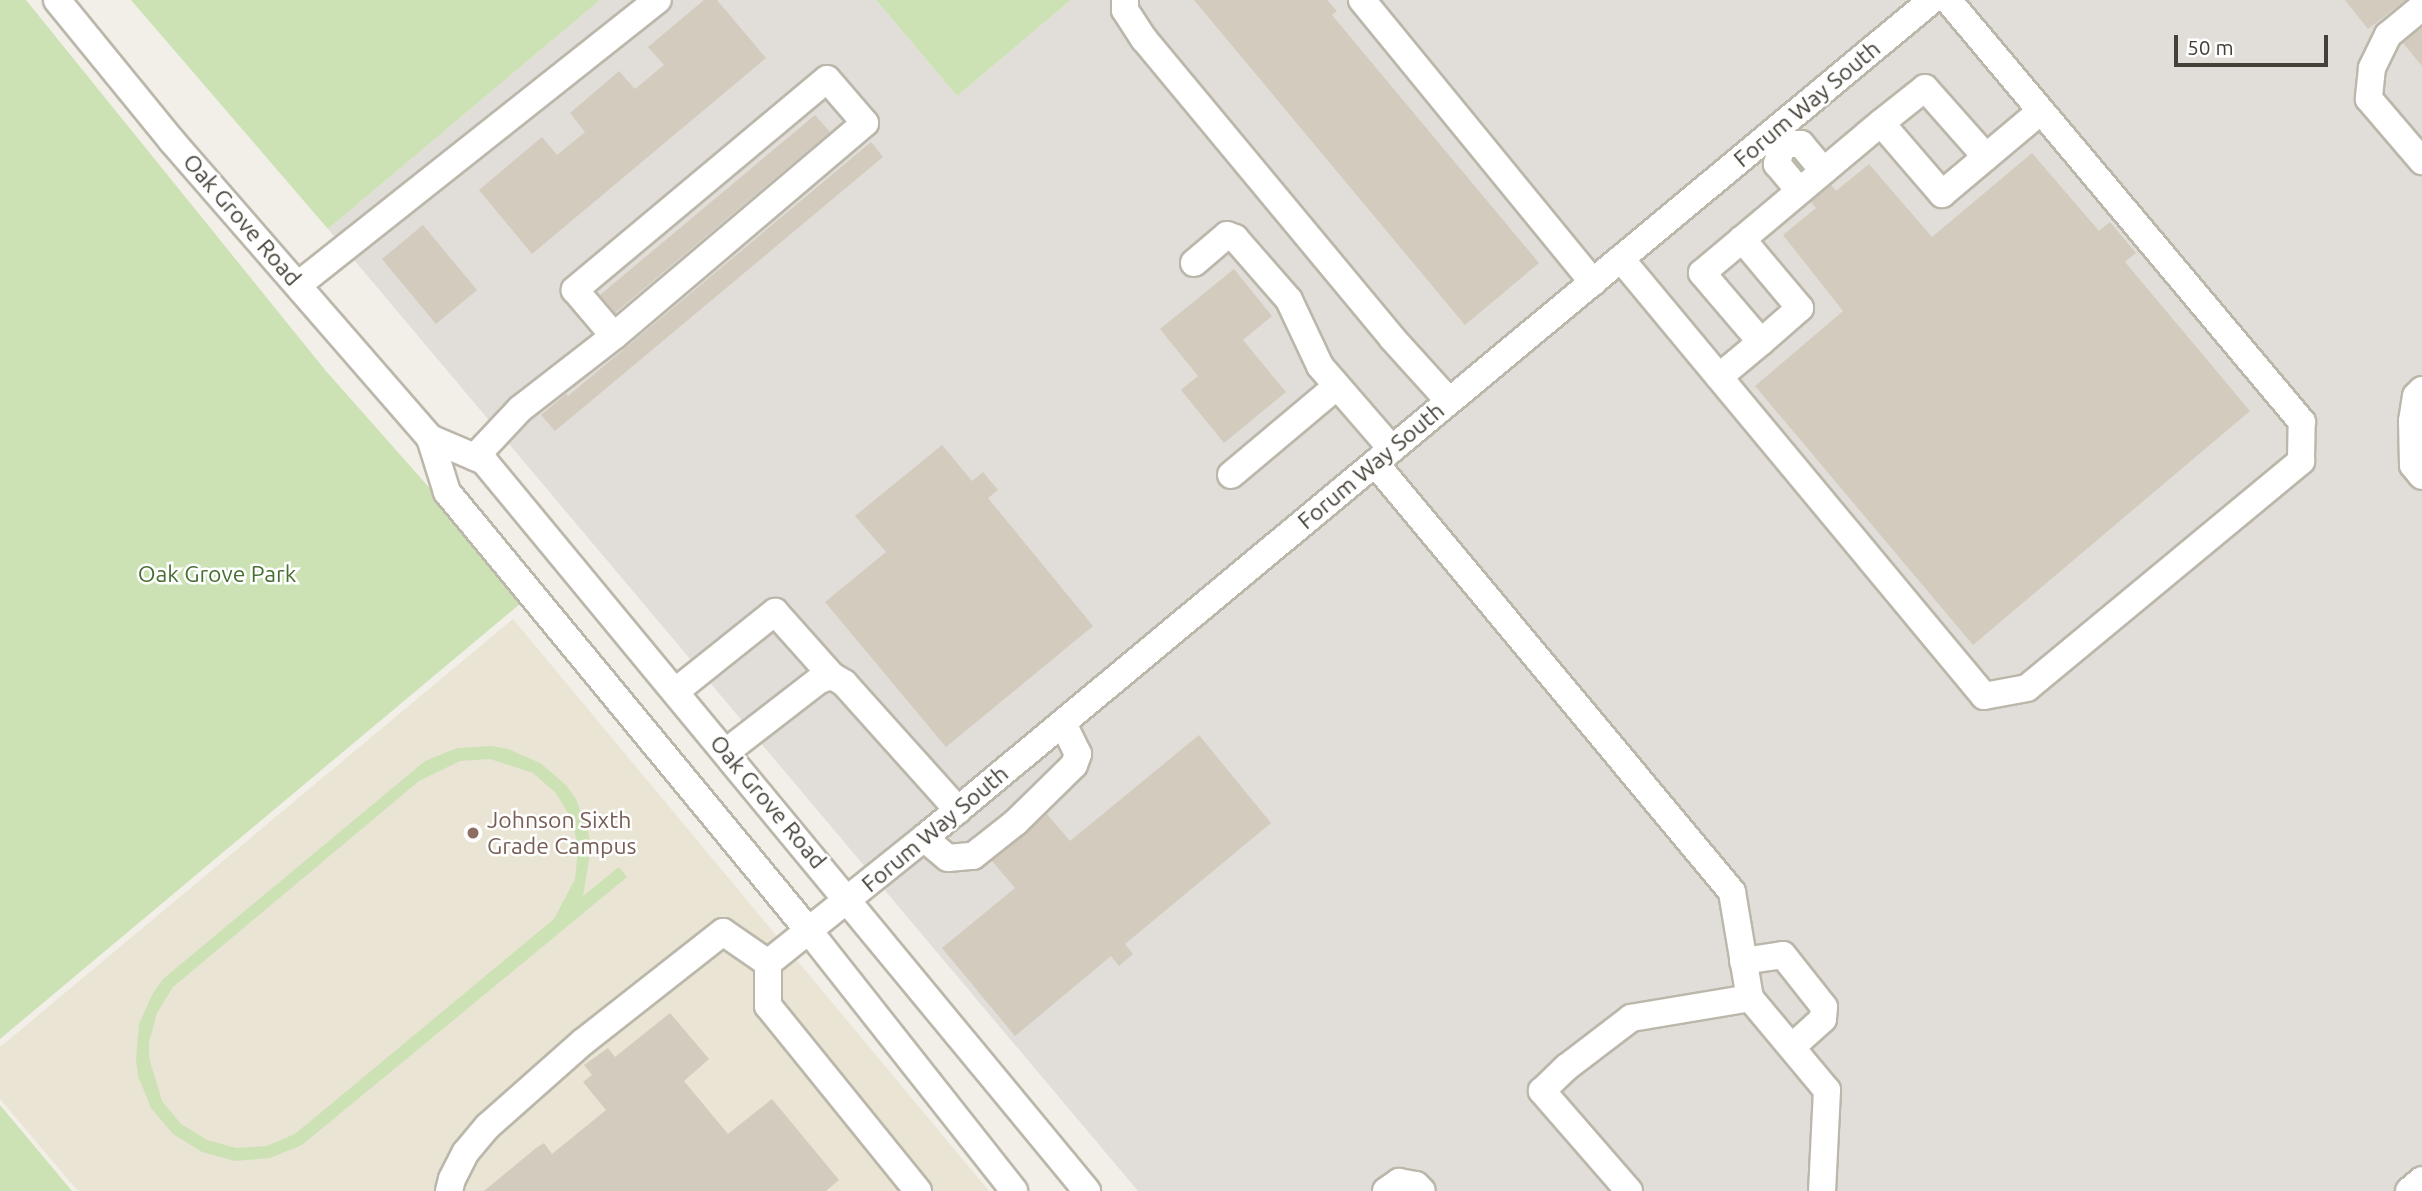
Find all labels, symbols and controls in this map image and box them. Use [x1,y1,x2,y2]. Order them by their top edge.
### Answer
scale bar [2177,21,2331,65]
street label: Forum Way South [1728,35,1886,173]
text: 50 m [2187,35,2234,59]
street label: Oak Grove Road [177,148,307,292]
street label: Forum Way South [1292,397,1450,535]
park label: Oak Grove Park [138,560,296,588]
street label: Oak Grove Road [704,730,832,874]
street label: Forum Way South [856,760,1014,898]
place label: Johnson Sixth Grade Campus [487,806,637,860]
marker: Johnson Sixth Grade Campus [465,825,481,841]

